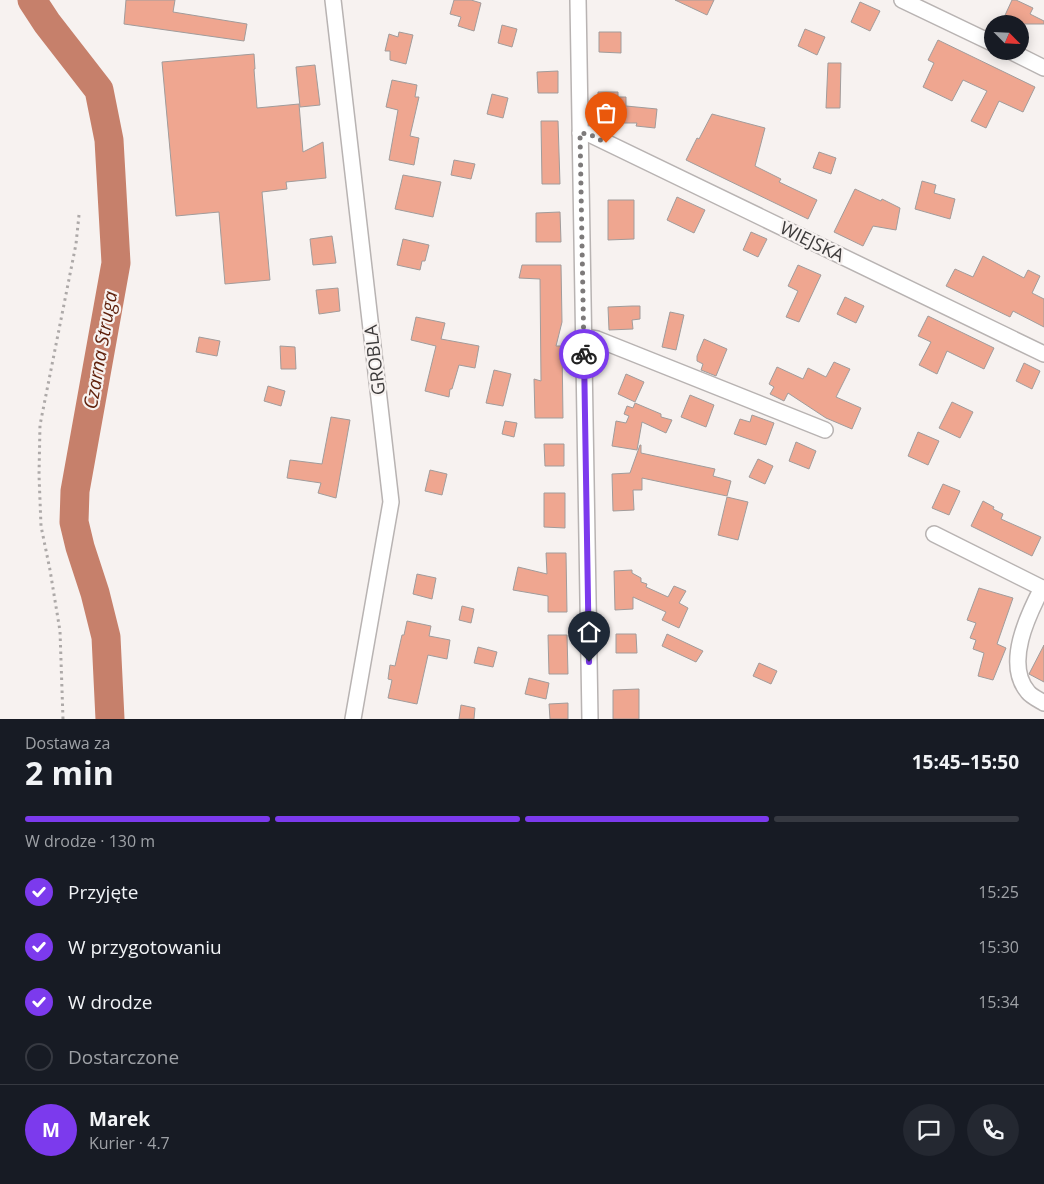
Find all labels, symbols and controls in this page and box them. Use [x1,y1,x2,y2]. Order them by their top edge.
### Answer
north arrow [984,15,1029,60]
map controls [984,15,1029,60]
pin [585,92,627,143]
icon: bag [592,99,620,127]
street label: WIEJSKA [776,215,849,267]
water label: Czarna Struga [77,289,123,411]
street label: GROBLA [358,323,390,397]
courier [559,329,609,379]
icon: bike [570,340,598,368]
pin [568,611,610,662]
icon: home [575,618,603,646]
text: Dostawa za [25,732,110,754]
text: 15:45–15:50 [912,749,1019,775]
text: 2 min [25,751,114,794]
text: W drodze · 130 m [25,830,155,852]
icon: check [25,878,53,906]
text: Przyjęte [68,879,139,905]
text: 15:25 [978,881,1019,903]
icon: check [25,933,53,961]
text: W przygotowaniu [68,934,222,960]
text: 15:30 [978,936,1019,958]
icon: check [25,988,53,1016]
text: W drodze [68,989,153,1015]
text: 15:34 [978,991,1019,1013]
text: Dostarczone [68,1044,179,1070]
button: chat [903,1104,955,1156]
button: phone [967,1104,1019,1156]
text: Marek [89,1106,150,1132]
text: M [42,1117,60,1143]
text: Kurier · 4.7 [89,1132,170,1154]

